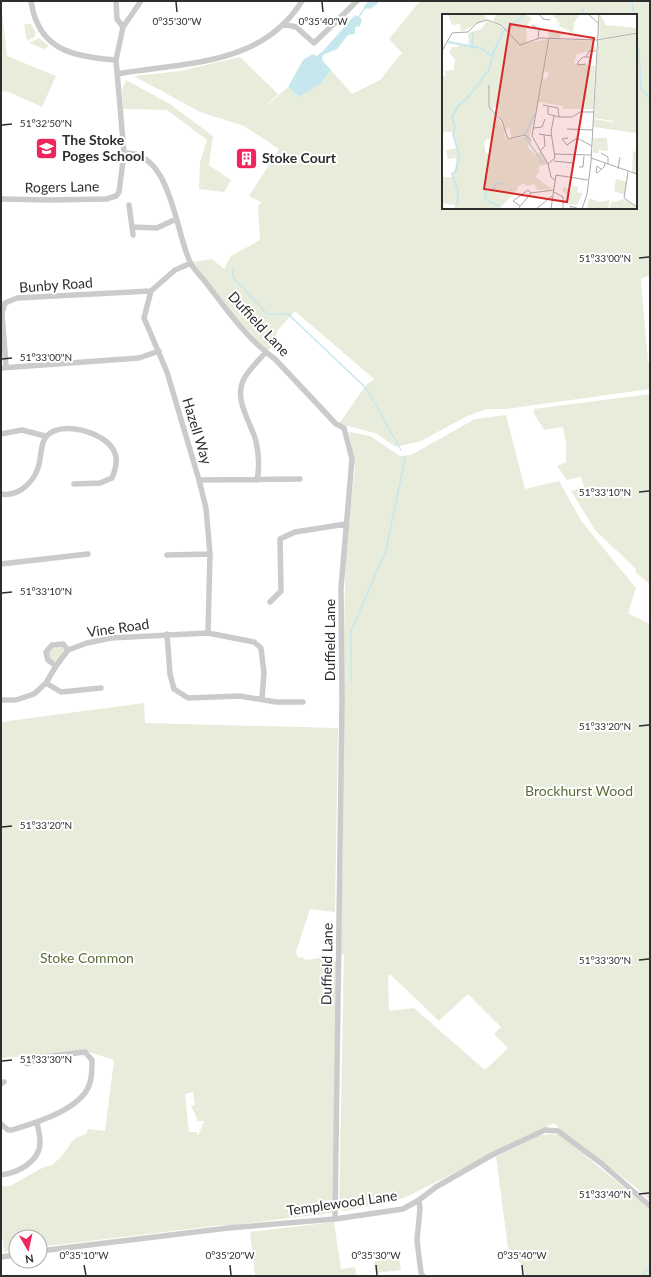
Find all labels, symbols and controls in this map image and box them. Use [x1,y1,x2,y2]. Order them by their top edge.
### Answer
inset map [442,14,637,209]
text: 0°35'30"W [152,15,202,27]
text: 0°35'40"W [298,15,348,27]
text: 51°32'50"N [20,117,72,129]
place label: The Stoke Poges School [62,131,145,164]
school or university icon: The Stoke Poges School [33,135,59,161]
building icon: Stoke Court [234,145,260,171]
place label: Stoke Court [262,149,337,166]
street label: Rogers Lane [24,177,100,196]
text: 51°33'00"N [579,252,631,264]
street label: Bunby Road [19,273,93,296]
street label: Duffield Lane [225,288,294,360]
text: 51°33'00"N [20,351,72,363]
street label: Hazell Way [179,395,216,467]
text: 51°33'10"N [579,486,631,498]
text: 51°33'10"N [20,585,72,597]
street label: Duffield Lane [321,599,338,681]
street label: Vine Road [86,615,150,640]
text: 51°33'20"N [579,720,631,732]
park label: Brockhurst Wood [525,782,633,799]
text: 51°33'20"N [20,819,72,831]
street label: Duffield Lane [317,923,336,1005]
park label: Stoke Common [40,949,134,966]
text: 51°33'30"N [579,954,631,966]
text: 51°33'30"N [20,1053,72,1065]
street label: Templewood Lane [286,1186,398,1219]
text: 51°33'40"N [579,1188,631,1200]
north arrow [8,1229,48,1269]
text: 0°35'10"W [59,1249,109,1261]
text: 0°35'20"W [205,1249,255,1261]
text: 0°35'30"W [351,1249,401,1261]
text: 0°35'40"W [497,1249,547,1261]
text: N [24,1252,35,1266]

